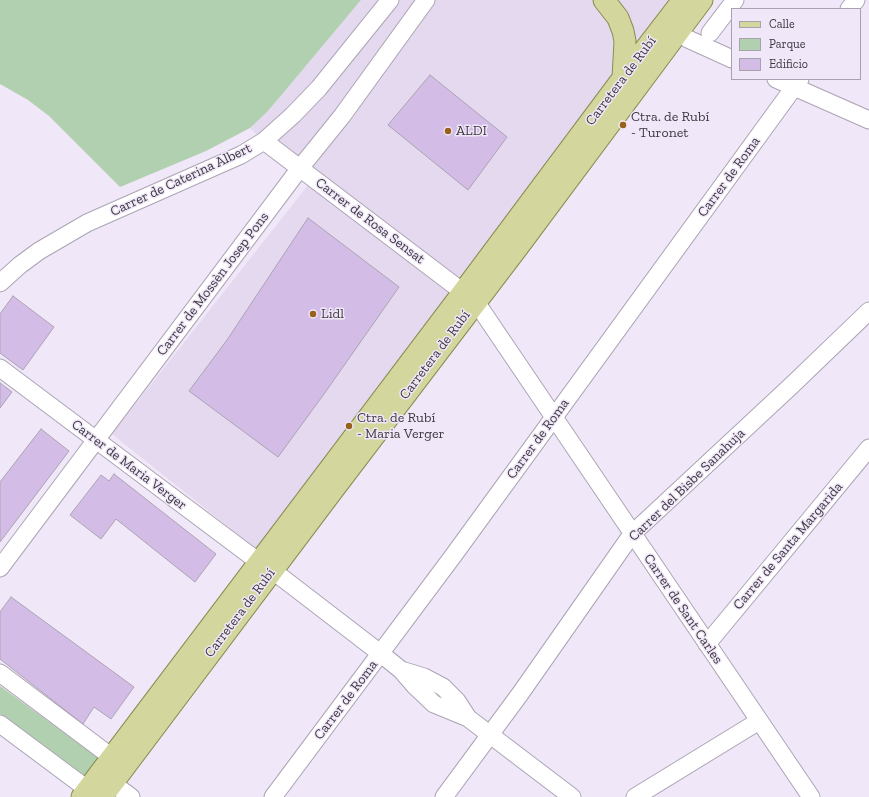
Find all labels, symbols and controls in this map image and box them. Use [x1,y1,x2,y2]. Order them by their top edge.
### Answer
legend [731,8,861,80]
text: Calle [769,17,795,31]
street label: Carretera de Rubí [582,33,660,129]
text: Parque [769,37,805,51]
text: Edificio [769,57,808,71]
place label: Ctra. de Rubí - Turonet [631,109,709,142]
marker: Ctra. de Rubí - Turonet [618,120,628,130]
place label: ALDI [456,123,487,139]
marker: ALDI [443,126,453,136]
street label: Carrer de Roma [694,134,764,220]
street label: Carrer de Caterina Albert [108,140,254,220]
street label: Carrer de Rosa Sensat [312,174,428,268]
street label: Carrer de Mossèn Josep Pons [153,209,273,359]
place label: Lidl [321,306,344,322]
street label: Carretera de Rubí [396,307,474,403]
marker: Lidl [308,309,318,319]
street label: Carrer de Roma [503,396,573,482]
place label: Ctra. de Rubí - Maria Verger [357,410,444,442]
street label: Carrer de Maria Verger [68,416,190,514]
marker: Ctra. de Rubí - Maria Verger [344,421,354,431]
street label: Carrer del Bisbe Sanahuja [625,425,749,545]
street label: Carrer de Santa Margarida [730,479,846,613]
street label: Carrer de Sant Carles [640,551,726,667]
street label: Carretera de Rubí [201,565,279,661]
street label: Carrer de Roma [311,657,381,743]

